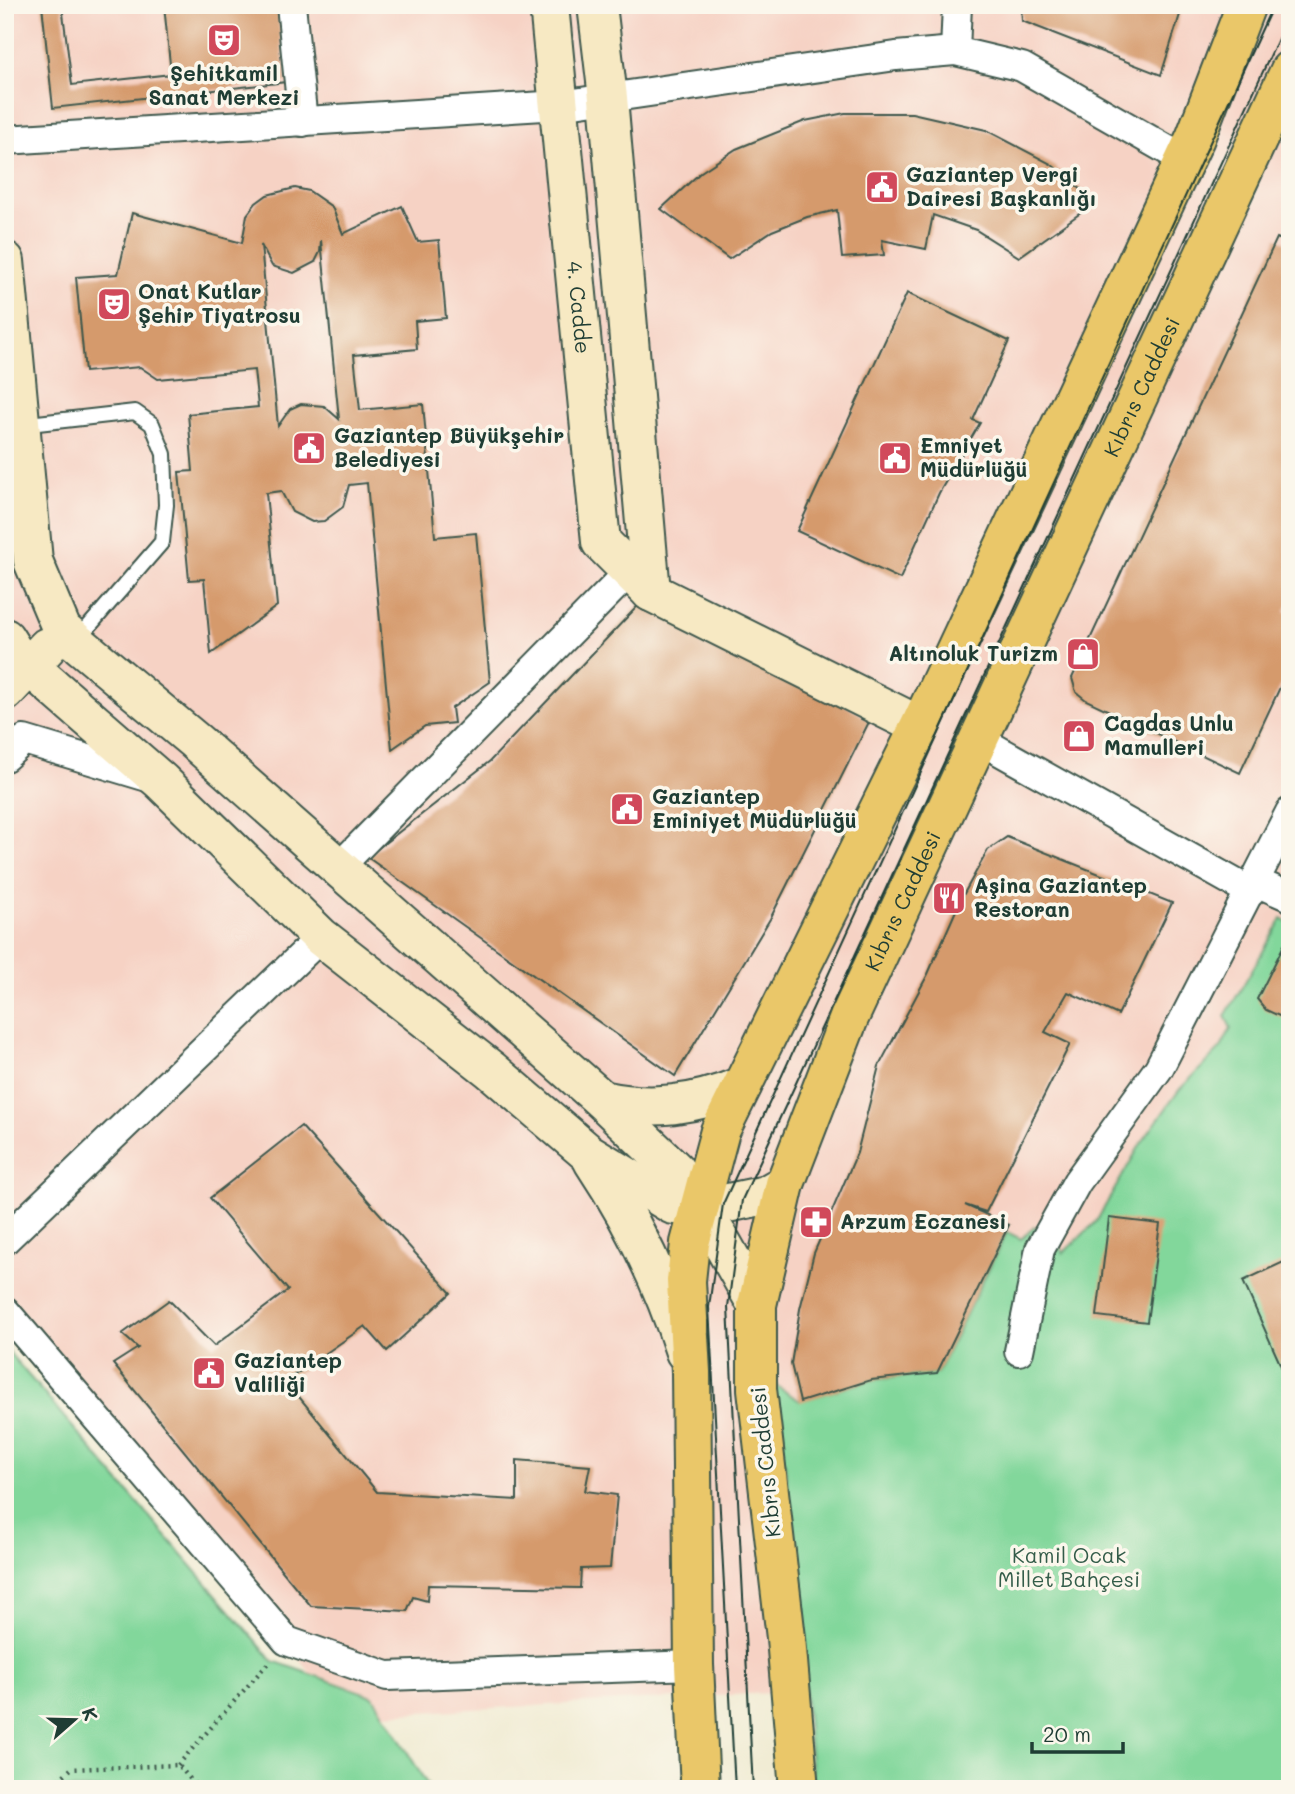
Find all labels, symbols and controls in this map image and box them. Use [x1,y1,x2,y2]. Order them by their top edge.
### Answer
theatre icon: Şehitkamil Sanat Merkezi [205,21,243,59]
place label: Şehitkamil Sanat Merkezi [148,59,300,110]
place label: Gaziantep Vergi Dairesi Başkanlığı [906,160,1097,212]
public building icon: Gaziantep Vergi Dairesi Başkanlığı [863,168,901,206]
street label: 4. Cadde [562,260,598,355]
place label: Onat Kutlar Şehir Tiyatrosu [138,277,301,329]
theatre icon: Onat Kutlar Şehir Tiyatrosu [95,285,133,323]
street label: Kıbrıs Caddesi [1097,312,1185,461]
place label: Gaziantep Büyükşehir Belediyesi [334,421,564,473]
public building icon: Gaziantep Büyükşehir Belediyesi [290,429,328,467]
place label: Emniyet Müdürlüğü [920,431,1028,482]
public building icon: Emniyet Müdürlüğü [876,439,914,477]
shop icon: Altınoluk Turizm [1064,635,1102,673]
place label: Altınoluk Turizm [889,639,1058,666]
place label: Cagdas Unlu Mamulleri [1104,709,1234,760]
shop icon: Cagdas Unlu Mamulleri [1060,717,1098,755]
place label: Gaziantep Eminiyet Müdürlüğü [652,782,857,834]
public building icon: Gaziantep Eminiyet Müdürlüğü [608,790,646,828]
street label: Kıbrıs Caddesi [858,826,946,975]
place label: Aşina Gaziantep Restoran [974,871,1147,922]
restaurant icon: Aşina Gaziantep Restoran [930,879,968,917]
pharmacy icon: Arzum Eczanesi [797,1203,835,1241]
place label: Arzum Eczanesi [840,1207,1007,1234]
place label: Gaziantep Valiliği [234,1346,342,1397]
public building icon: Gaziantep Valiliği [190,1354,228,1392]
street label: Kıbrıs Caddesi [743,1386,786,1539]
park label: Kamil Ocak Millet Bahçesi [998,1541,1140,1592]
north arrow [38,1686,108,1756]
text: K [77,1704,104,1724]
scale bar [1032,1710,1124,1754]
text: 20 m [1043,1720,1091,1747]

